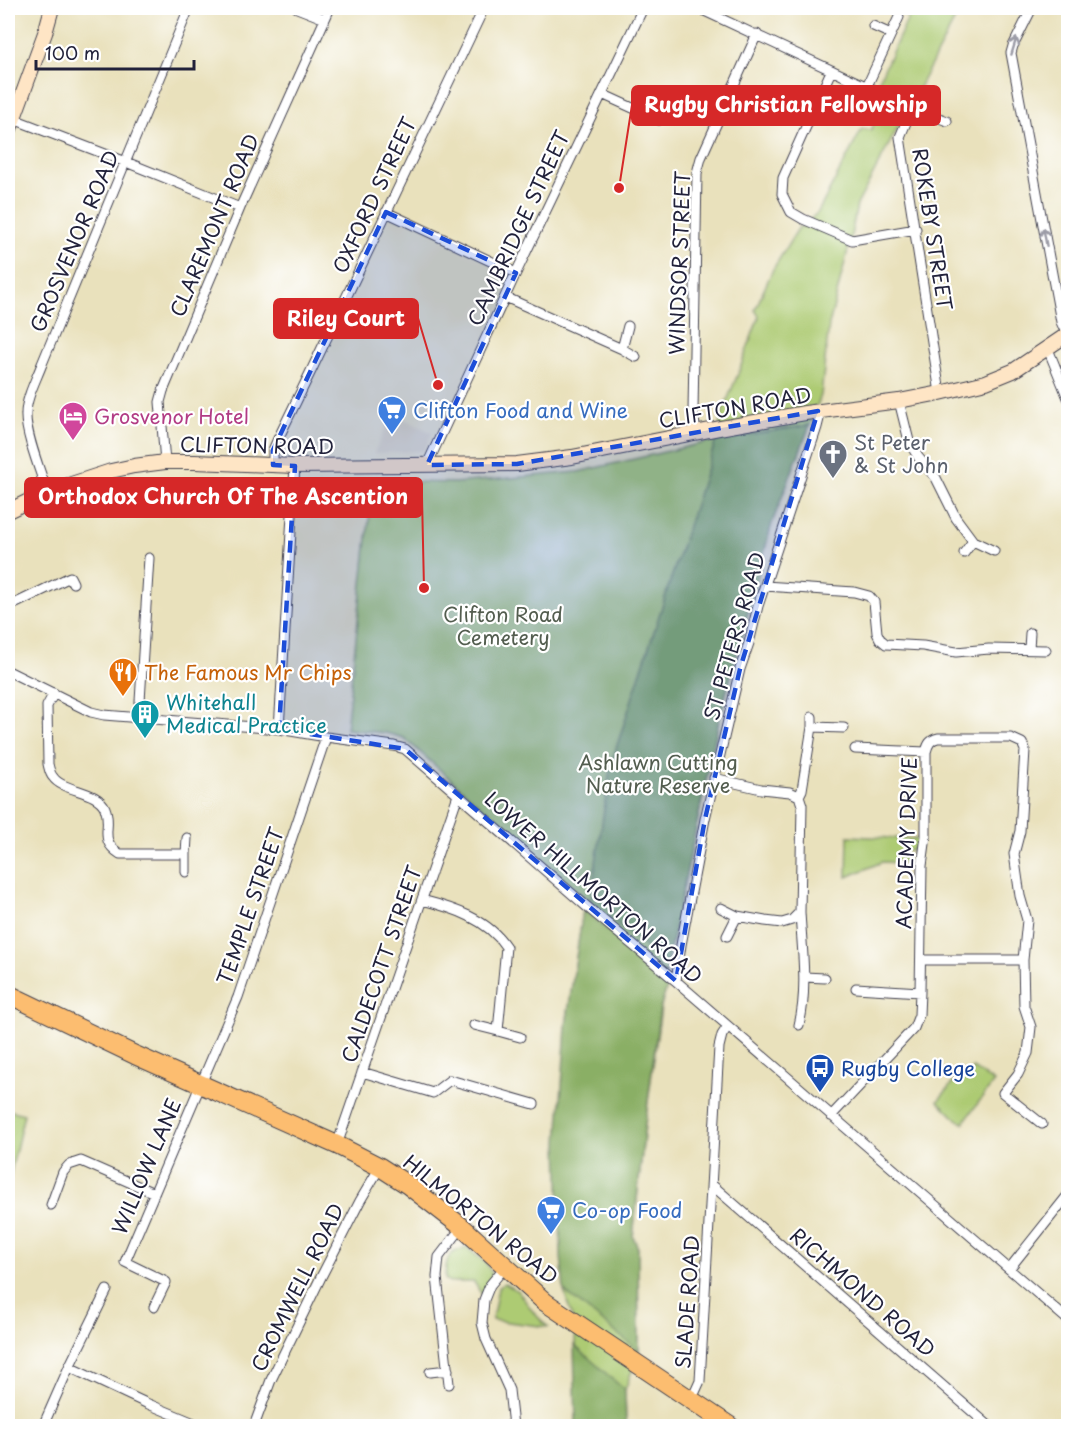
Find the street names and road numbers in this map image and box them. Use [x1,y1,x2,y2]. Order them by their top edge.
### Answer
street label: OXFORD STREET [325,112,423,278]
street label: CAMBRIDGE STREET [459,125,577,331]
street label: CLAREMONT ROAD [162,129,266,321]
street label: GROSVENOR ROAD [22,145,126,337]
street label: ROKEBY STREET [905,146,961,313]
street label: WINDSOR STREET [661,170,697,356]
street label: CLIFTON ROAD [656,379,814,435]
street label: CLIFTON ROAD [180,429,334,461]
street label: ST PETERS ROAD [696,548,772,724]
street label: ACADEMY DRIVE [888,756,924,930]
street label: LOWER HILLMORTON ROAD [478,784,710,990]
street label: TEMPLE STREET [209,823,291,989]
street label: CALDECOTT STREET [333,861,429,1067]
street label: WILLOW LANE [104,1093,188,1239]
street label: HILMORTON ROAD [397,1147,565,1291]
street label: CROMWELL ROAD [243,1198,351,1376]
street label: RICHMOND ROAD [784,1220,942,1364]
street label: SLADE ROAD [667,1234,707,1370]

